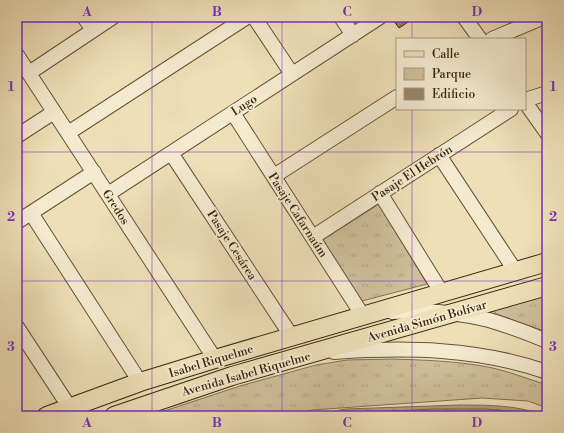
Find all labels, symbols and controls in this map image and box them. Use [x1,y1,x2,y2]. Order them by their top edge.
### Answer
text: A [81,4,92,20]
text: B [212,4,222,20]
text: C [342,4,352,20]
text: D [472,4,482,20]
legend [396,38,526,110]
text: Calle [432,47,459,62]
text: Parque [432,67,471,82]
text: 1 [8,79,15,95]
text: 1 [550,79,557,95]
text: Edificio [432,87,475,102]
street label: Lugo [229,91,260,119]
street label: Pasaje El Hebrón [369,142,455,205]
street label: Pasaje Cafarnaúm [265,170,331,261]
street label: Gredos [99,187,132,228]
street label: Pasaje Cesárea [203,208,260,284]
text: 2 [7,209,15,225]
text: 2 [549,209,557,225]
street label: Avenida Simón Bolívar [365,297,489,346]
text: 3 [7,339,15,355]
text: 3 [549,339,557,355]
street label: Isabel Riquelme [167,342,255,381]
street label: Avenida Isabel Riquelme [179,349,312,400]
text: A [81,415,92,431]
text: B [212,415,222,431]
text: C [342,415,352,431]
text: D [472,415,482,431]

